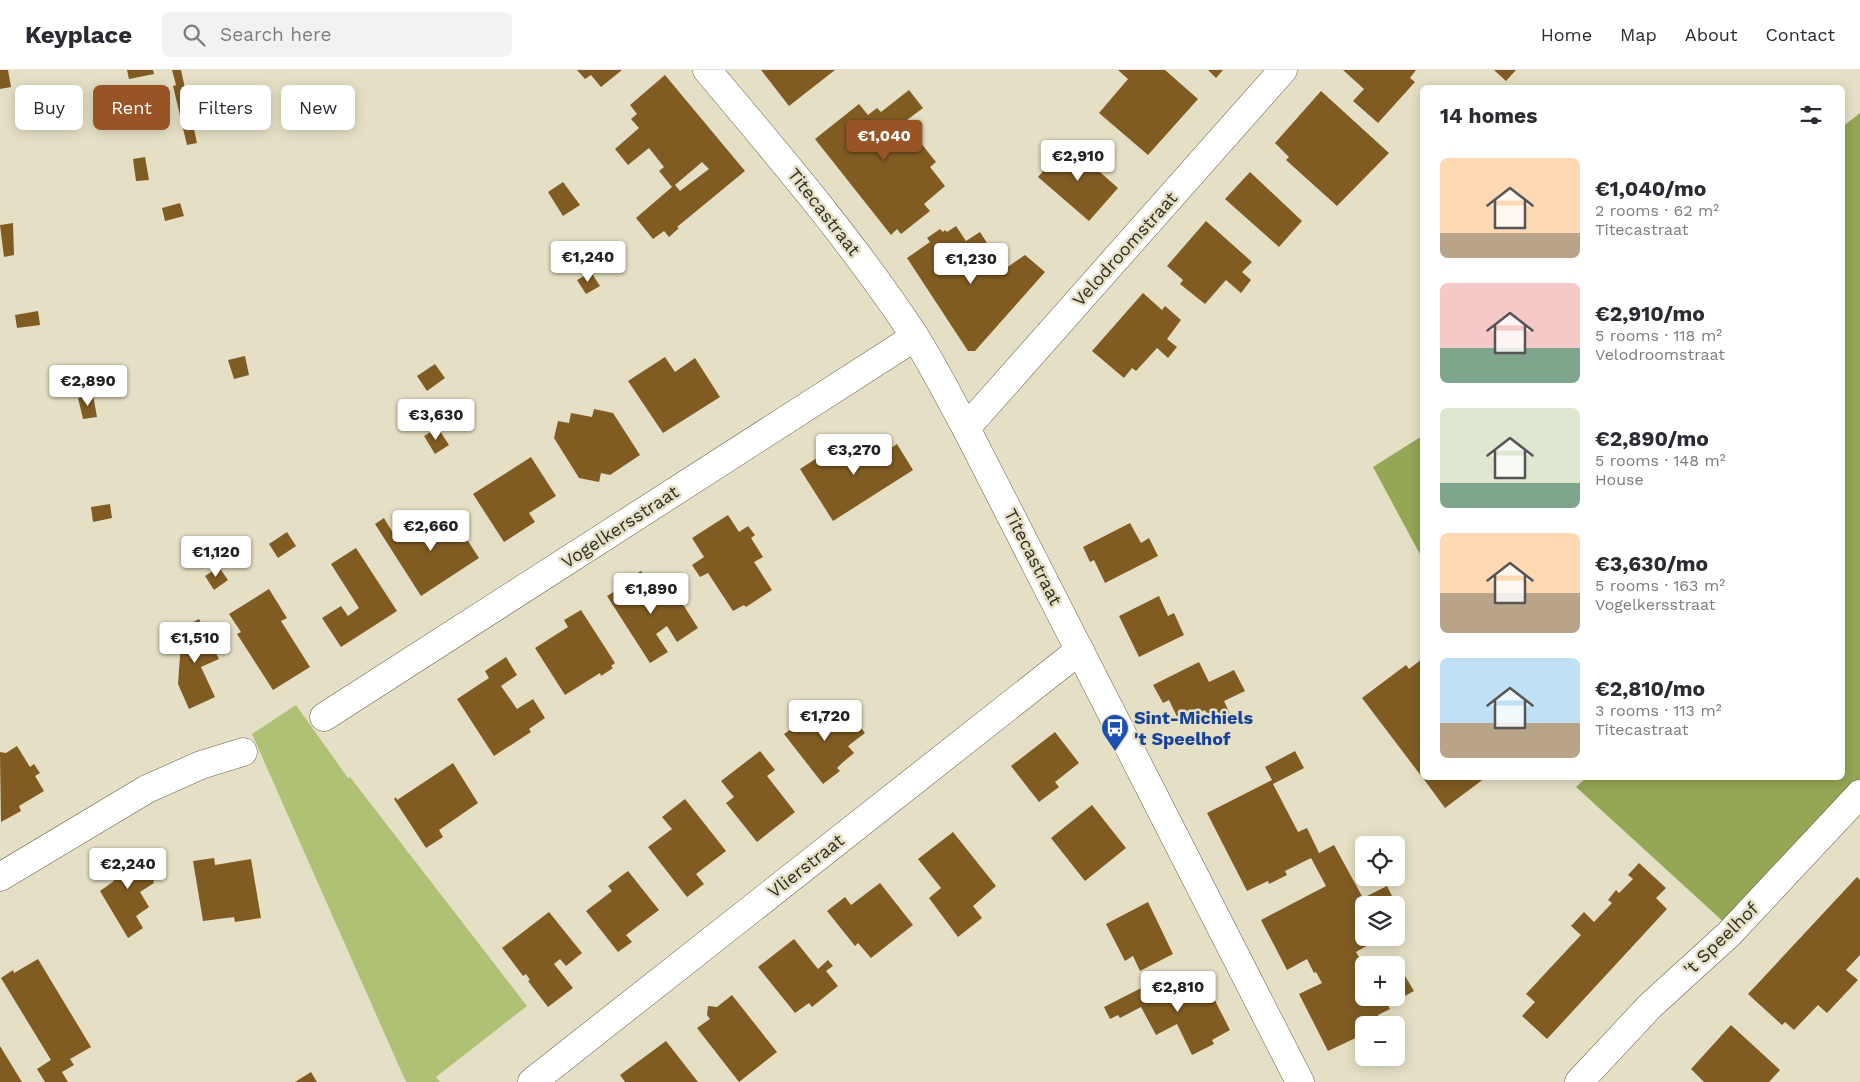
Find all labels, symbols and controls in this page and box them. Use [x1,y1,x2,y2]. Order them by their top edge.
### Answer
search box [162,12,512,57]
text: Keyplace [25,21,132,49]
icon: search [180,21,208,49]
text: Search here [220,23,331,46]
text: Home [1541,24,1592,45]
text: Map [1620,24,1657,45]
text: About [1685,24,1737,45]
text: Contact [1765,24,1835,45]
chip: Buy [15,85,83,130]
chip: Rent [93,85,170,130]
chip: Filters [180,85,271,130]
chip: New [281,85,355,130]
icon: filters [1797,101,1825,129]
text: 14 homes [1440,103,1537,128]
pin: €1,040 [843,119,925,162]
text: €1,040 [857,126,911,145]
pin: €2,910 [1037,140,1119,182]
text: €2,910 [1052,146,1104,165]
street label: Titecastraat [784,164,865,260]
text: €1,040/mo [1595,176,1706,201]
icon: home [1480,178,1540,238]
street label: Velodroomstraat [1068,187,1182,310]
text: 2 rooms · 62 m² [1595,201,1719,220]
text: Titecastraat [1595,220,1689,239]
pin: €1,240 [547,240,629,283]
pin: €1,230 [930,242,1012,285]
text: €1,240 [562,247,614,266]
text: €1,230 [945,249,997,268]
text: €2,910/mo [1595,301,1705,326]
icon: home [1480,303,1540,363]
text: 5 rooms · 118 m² [1595,326,1722,345]
text: Velodroomstraat [1595,345,1725,364]
pin: €2,890 [47,364,129,407]
text: €2,890 [60,371,116,390]
pin: €3,630 [395,398,477,441]
text: €3,630 [409,405,463,424]
text: €2,890/mo [1595,426,1709,451]
icon: home [1480,428,1540,488]
pin: €3,270 [813,434,895,476]
text: €3,270 [827,440,881,459]
text: 5 rooms · 148 m² [1595,451,1726,470]
text: House [1595,470,1644,489]
street label: Vogelkersstraat [557,481,683,572]
street label: Titecastraat [1000,505,1067,609]
pin: €2,660 [390,510,472,552]
text: €2,660 [403,516,459,535]
pin: €1,120 [175,536,257,578]
text: €1,120 [192,542,240,561]
text: €3,630/mo [1595,551,1708,576]
icon: home [1480,553,1540,613]
pin: €1,890 [610,572,692,615]
text: 5 rooms · 163 m² [1595,576,1725,595]
text: €1,890 [625,579,677,598]
text: Vogelkersstraat [1595,595,1715,614]
pin: €1,510 [154,622,236,664]
text: €1,510 [170,628,220,647]
text: €2,810/mo [1595,676,1705,701]
icon: home [1480,678,1540,738]
pin: €1,720 [784,700,866,742]
text: 3 rooms · 113 m² [1595,701,1722,720]
text: €1,720 [800,706,850,725]
place label: Sint-Michiels 't Speelhof [1134,707,1253,749]
bus stop icon: Sint-Michiels 't Speelhof [1100,713,1130,752]
text: Titecastraat [1595,720,1689,739]
street label: Vlierstraat [763,829,848,902]
map controls [1355,836,1405,1066]
button: locate [1355,836,1405,886]
pin: €2,240 [87,848,169,890]
text: €2,240 [100,854,156,873]
button: layers [1355,896,1405,946]
street label: 't Speelhof [1679,898,1762,979]
button: + [1355,956,1405,1006]
pin: €2,810 [1137,970,1219,1013]
text: €2,810 [1152,977,1204,996]
button: − [1355,1016,1405,1066]

